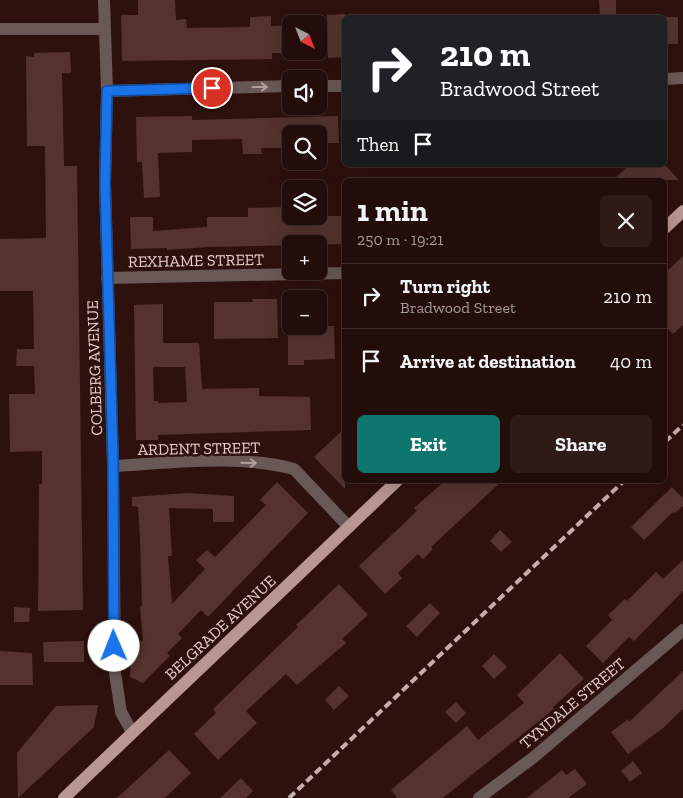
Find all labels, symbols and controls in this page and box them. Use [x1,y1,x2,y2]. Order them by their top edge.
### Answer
north arrow [282,15,328,60]
map controls [282,15,327,335]
text: 210 m [440,33,530,75]
icon: right [357,35,422,100]
pin [191,67,233,109]
button: sound [282,70,327,115]
icon: arrive [198,74,226,102]
text: Bradwood Street [440,75,599,102]
one-way arrow [252,82,268,92]
button: search [282,125,327,170]
icon: arrive [409,130,437,158]
text: Then [357,133,399,156]
button: layers [282,180,327,225]
text: 1 min [357,193,428,229]
button: close [600,195,652,247]
text: 250 m · 19:21 [357,230,444,249]
button: + [282,235,327,280]
street label: REXHAME STREET [128,250,264,271]
text: Turn right [400,275,490,298]
icon: right [357,282,385,310]
text: 210 m [603,285,652,308]
button: − [282,290,327,335]
text: Bradwood Street [400,298,516,317]
street label: COLBERG AVENUE [83,300,106,436]
icon: arrive [357,347,385,375]
text: Arrive at destination [400,350,576,373]
text: 40 m [610,350,652,373]
button: Exit [357,415,500,473]
button: Share [510,415,652,473]
street label: ARDENT STREET [137,438,261,459]
one-way arrow [241,458,257,468]
street label: BELGRADE AVENUE [161,571,280,684]
position arrow [87,619,139,671]
street label: TYNDALE STREET [516,654,629,753]

